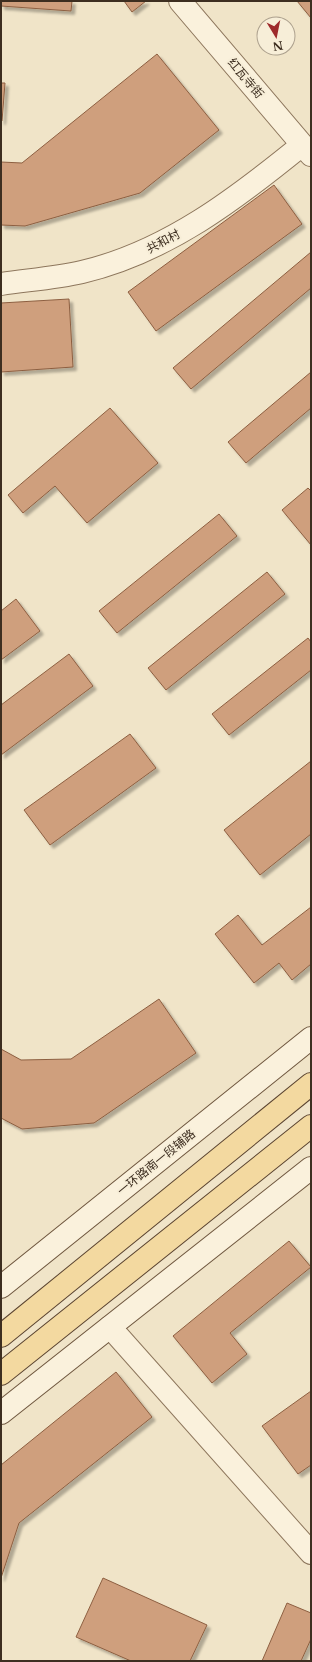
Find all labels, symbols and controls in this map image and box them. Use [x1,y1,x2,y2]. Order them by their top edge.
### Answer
north arrow [256,16,296,56]
text: N [271,38,284,54]
street label: 红瓦寺街 [225,55,267,101]
street label: 共和村 [144,225,183,256]
street label: 一环路南一段辅路 [114,1126,198,1198]

